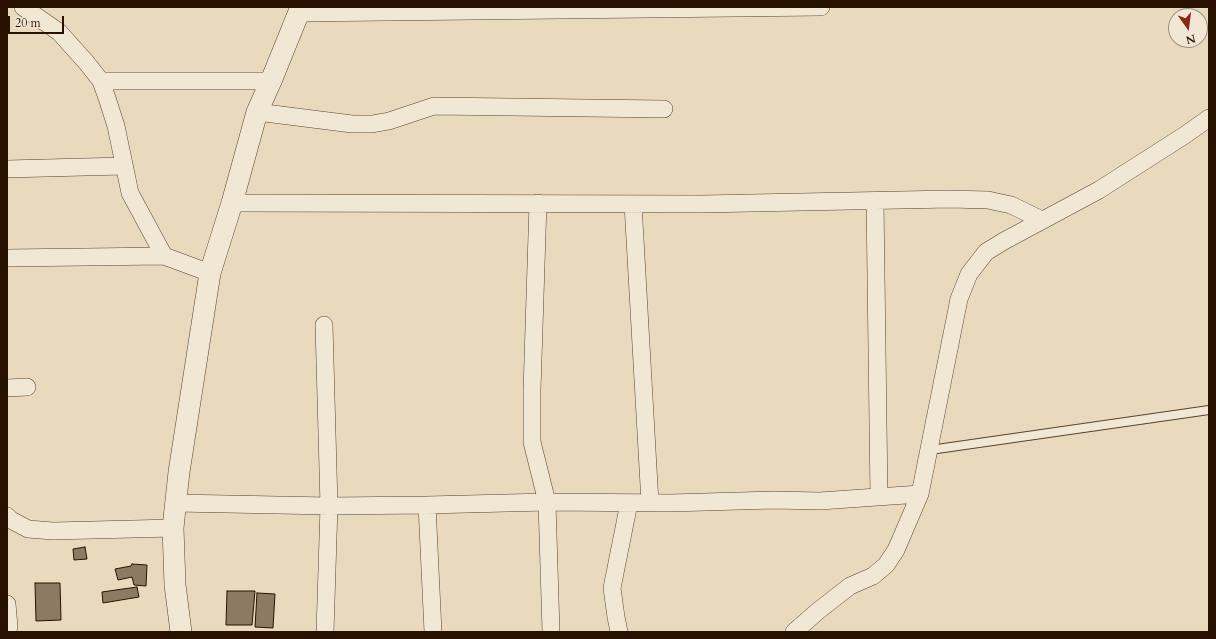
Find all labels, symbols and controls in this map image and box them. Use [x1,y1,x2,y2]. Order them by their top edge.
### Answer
scale bar [10,8,66,34]
north arrow [1168,8,1208,48]
text: 20 m [15,15,41,31]
text: N [1184,31,1197,48]

